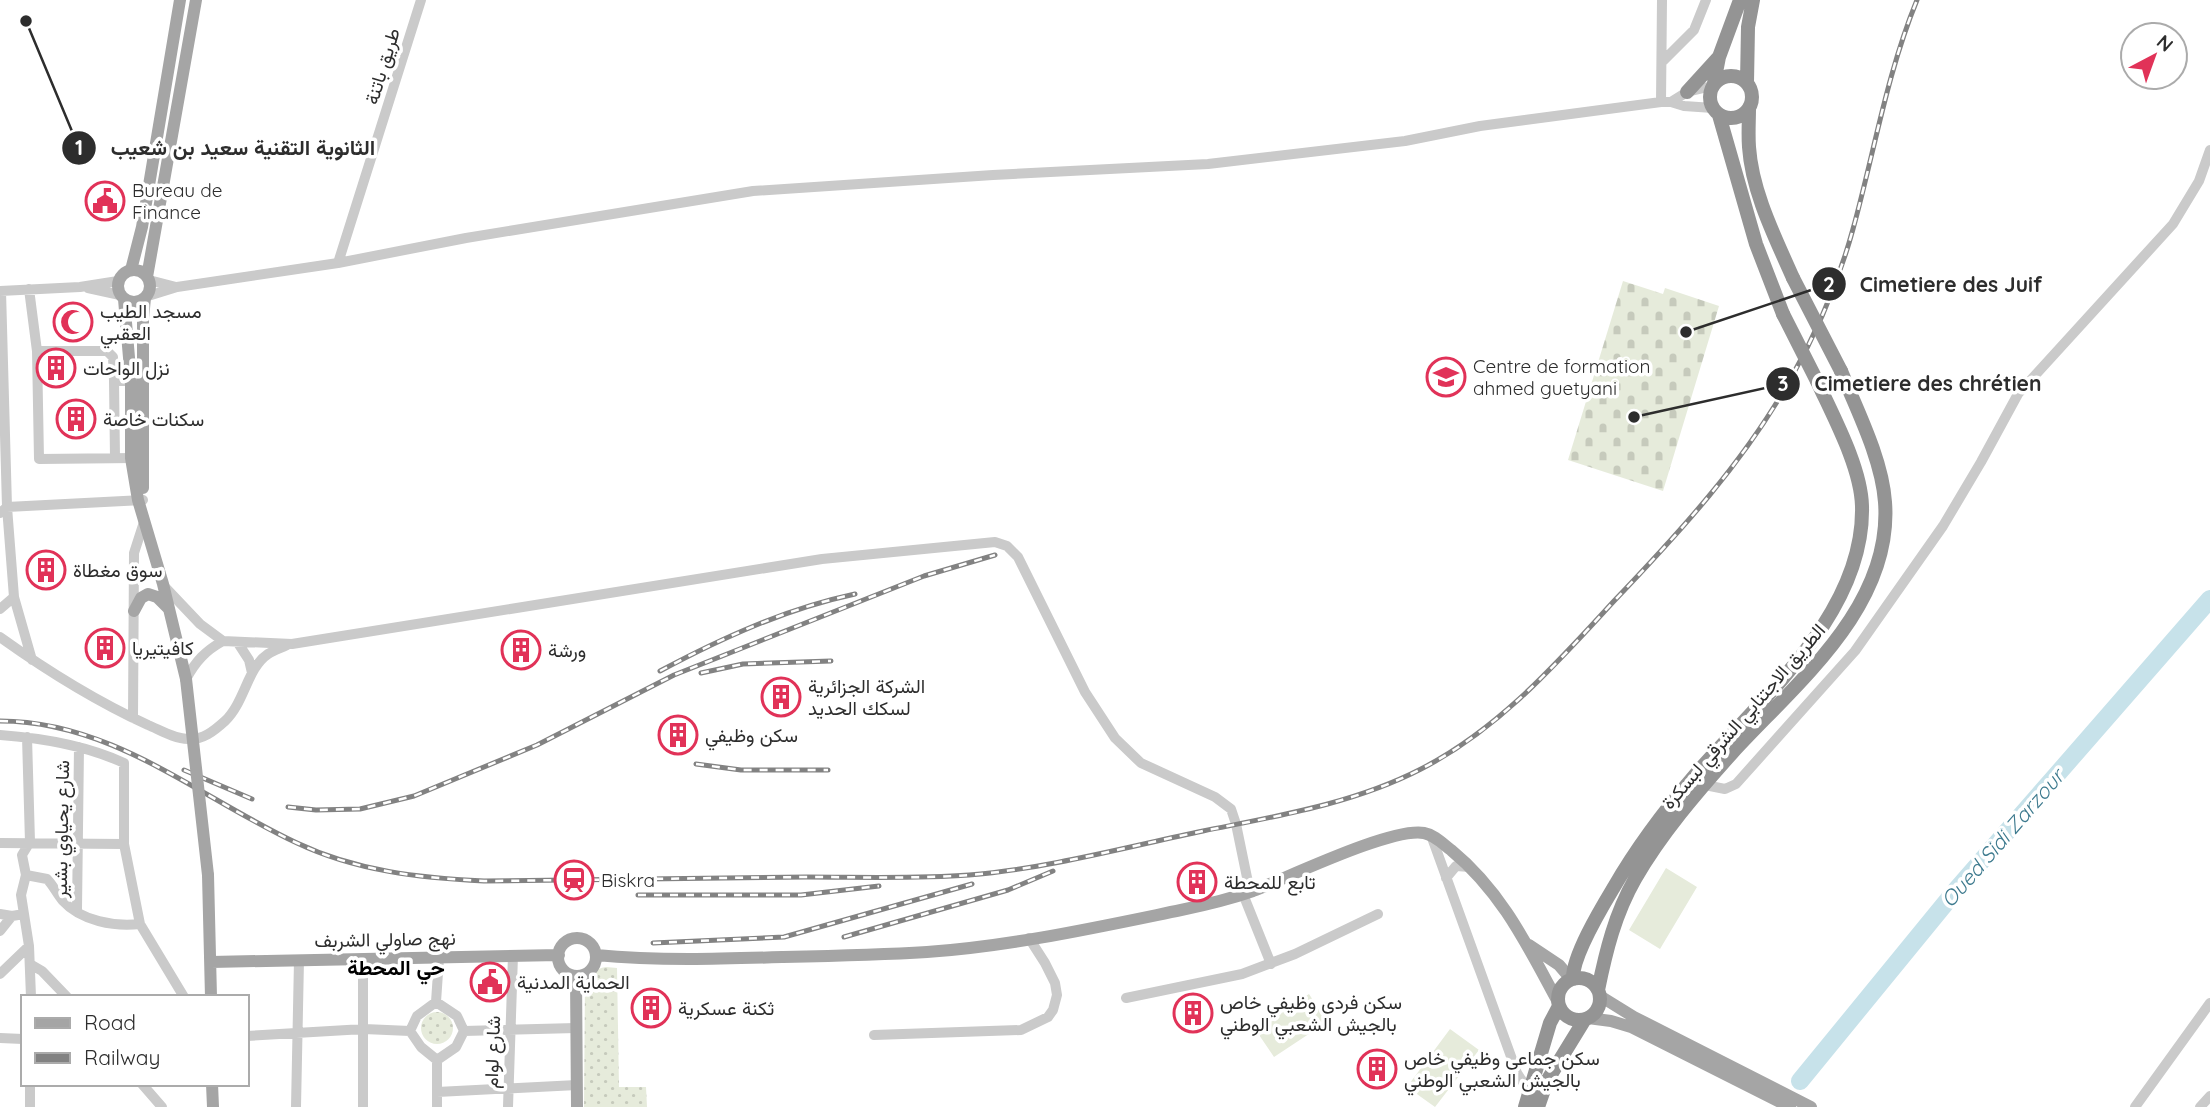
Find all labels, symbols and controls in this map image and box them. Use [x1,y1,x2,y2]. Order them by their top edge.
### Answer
north arrow [2119,21,2189,91]
street label: طريق باتنة [359,25,405,107]
text: N [2152,30,2178,57]
callout: الثانوية التقنية سعيد بن شعيب [62,127,389,169]
text: 1 [75,134,83,160]
text: الثانوية التقنية سعيد بن شعيب [111,134,375,161]
place label: Bureau de Finance [132,178,222,224]
public building icon: Bureau de Finance [84,180,126,222]
callout: Cimetiere des Juif [1811,263,2057,305]
text: 2 [1823,271,1835,297]
text: Cimetiere des Juif [1860,271,2043,297]
place label: مسجد الطيب العقبي [100,299,202,349]
mosque icon: مسجد الطيب العقبي [52,301,94,343]
building icon: نزل الواحات [35,347,77,389]
place label: Centre de formation ahmed guetyani [1473,354,1651,400]
place label: نزل الواحات [83,356,170,380]
school or university icon: Centre de formation ahmed guetyani [1425,356,1467,398]
callout: Cimetiere des chrétien [1765,363,2055,405]
text: 3 [1777,370,1789,396]
text: Cimetiere des chrétien [1814,370,2042,396]
building icon: سكنات خاصة [55,398,97,440]
place label: سكنات خاصة [103,407,204,431]
building icon: سوق مغطاة [25,549,67,591]
place label: سوق مغطاة [73,558,162,582]
street label: الطريق الاجتنابي الشرقي لبسكرة [1656,618,1833,816]
building icon: كافيتيريا [84,627,126,669]
building icon: ورشة [500,629,542,671]
place label: كافيتيريا [132,636,194,660]
place label: ورشة [548,638,586,662]
place label: الشركة الجزائرية لسكك الحديد [808,674,925,720]
building icon: الشركة الجزائرية لسكك الحديد [760,676,802,718]
building icon: سكن وظيفي [657,714,699,756]
place label: سكن وظيفي [705,723,798,751]
street label: شارع يحياوي بشير [48,760,78,899]
water label: Oued Sidi Zarzour [1935,761,2071,912]
station icon: Biskra [553,859,595,901]
building icon: تابع للمحطة [1176,861,1218,903]
place label: Biskra [601,868,655,892]
place label: تابع للمحطة [1224,870,1316,896]
street label: نهج صاولي الشربف [314,926,456,956]
district label: حي المحطة [347,954,445,985]
public building icon: الحماية المدنية [469,961,511,1003]
place label: الحماية المدنية [517,970,630,994]
building icon: ثكنة عسكرية [630,987,672,1029]
place label: سكن فردي وظيفي خاص بالجيش الشعبي الوطني [1220,990,1402,1040]
building icon: سكن فردي وظيفي خاص بالجيش الشعبي الوطني [1172,992,1214,1034]
legend [21,995,248,1086]
place label: ثكنة عسكرية [678,996,774,1020]
text: Road [84,1009,136,1035]
street label: شارع لوام [479,1015,506,1089]
text: Railway [84,1044,160,1070]
place label: سكن جماعي وظيفي خاص بالجيش الشعبي الوطني [1404,1046,1600,1096]
building icon: سكن جماعي وظيفي خاص بالجيش الشعبي الوطني [1356,1048,1398,1090]

